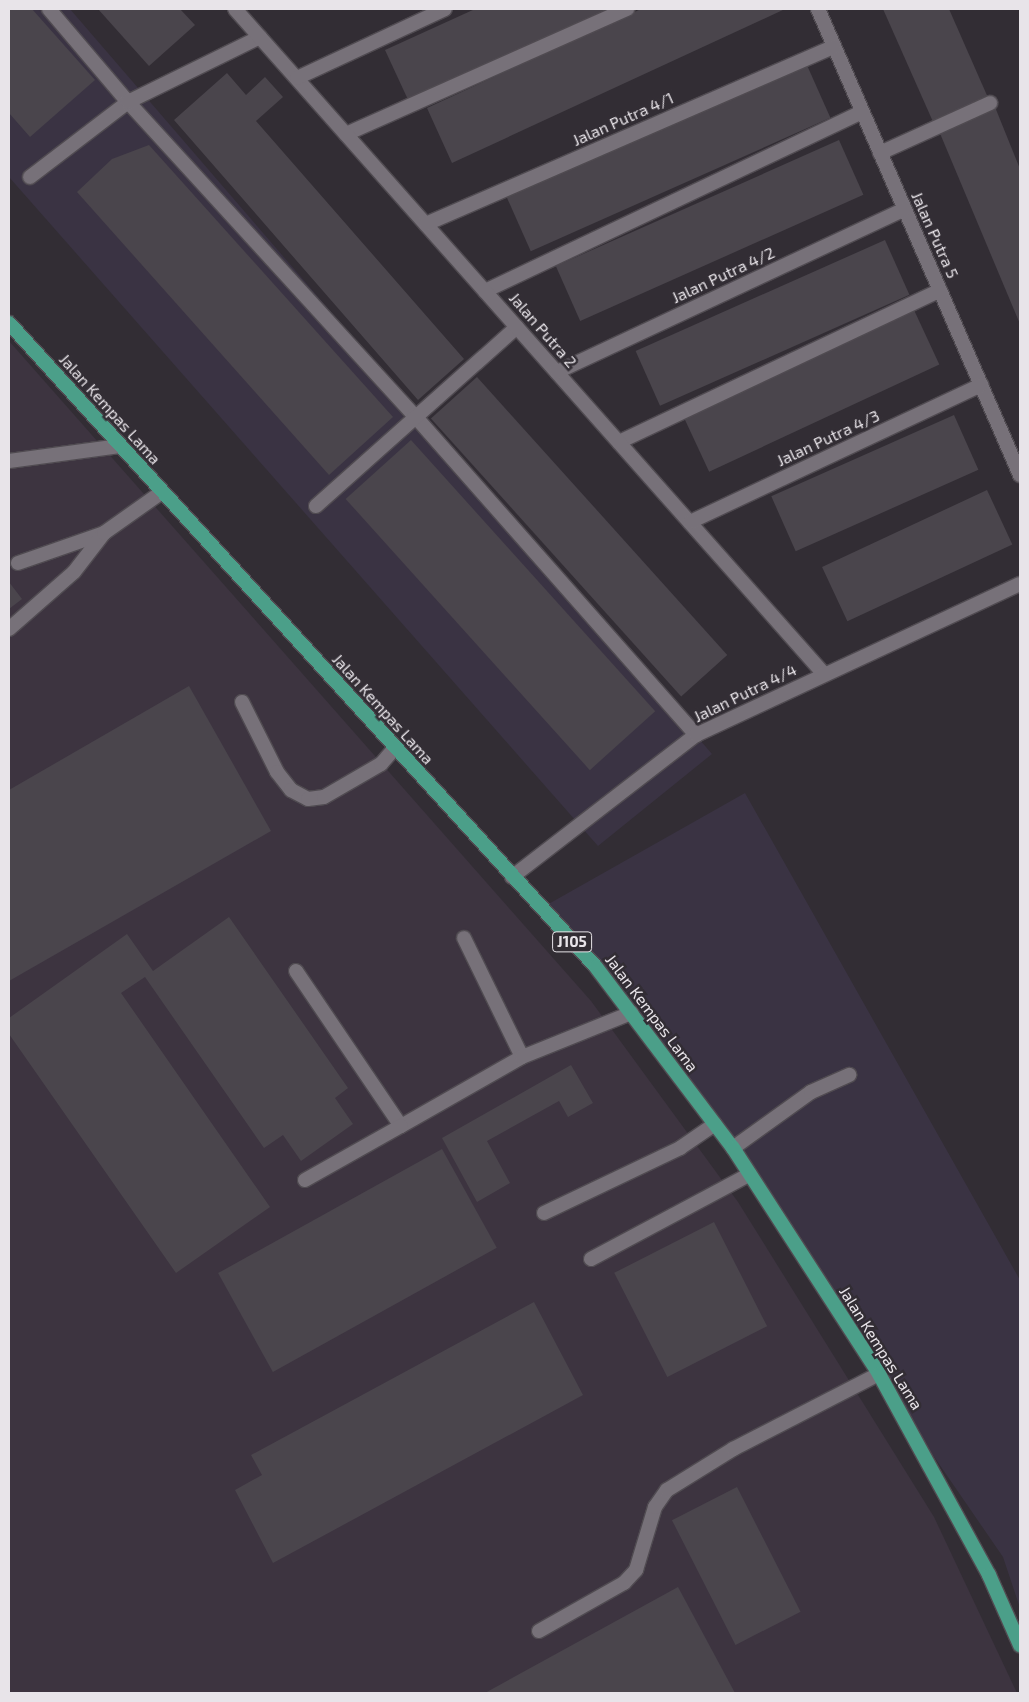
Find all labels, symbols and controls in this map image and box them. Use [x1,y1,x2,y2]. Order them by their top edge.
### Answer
street label: Jalan Putra 4/1 [570,88,676,150]
street label: Jalan Putra 5 [907,189,963,281]
street label: Jalan Putra 4/2 [669,243,777,307]
street label: Jalan Putra 2 [505,289,581,371]
street label: Jalan Kempas Lama [55,350,165,468]
street label: Jalan Putra 4/3 [774,406,882,470]
street label: Jalan Kempas Lama [328,650,438,768]
street label: Jalan Putra 4/4 [690,660,800,726]
road number: J105 [552,930,592,954]
street label: Jalan Kempas Lama [602,951,702,1075]
street label: Jalan Kempas Lama [835,1283,927,1413]

